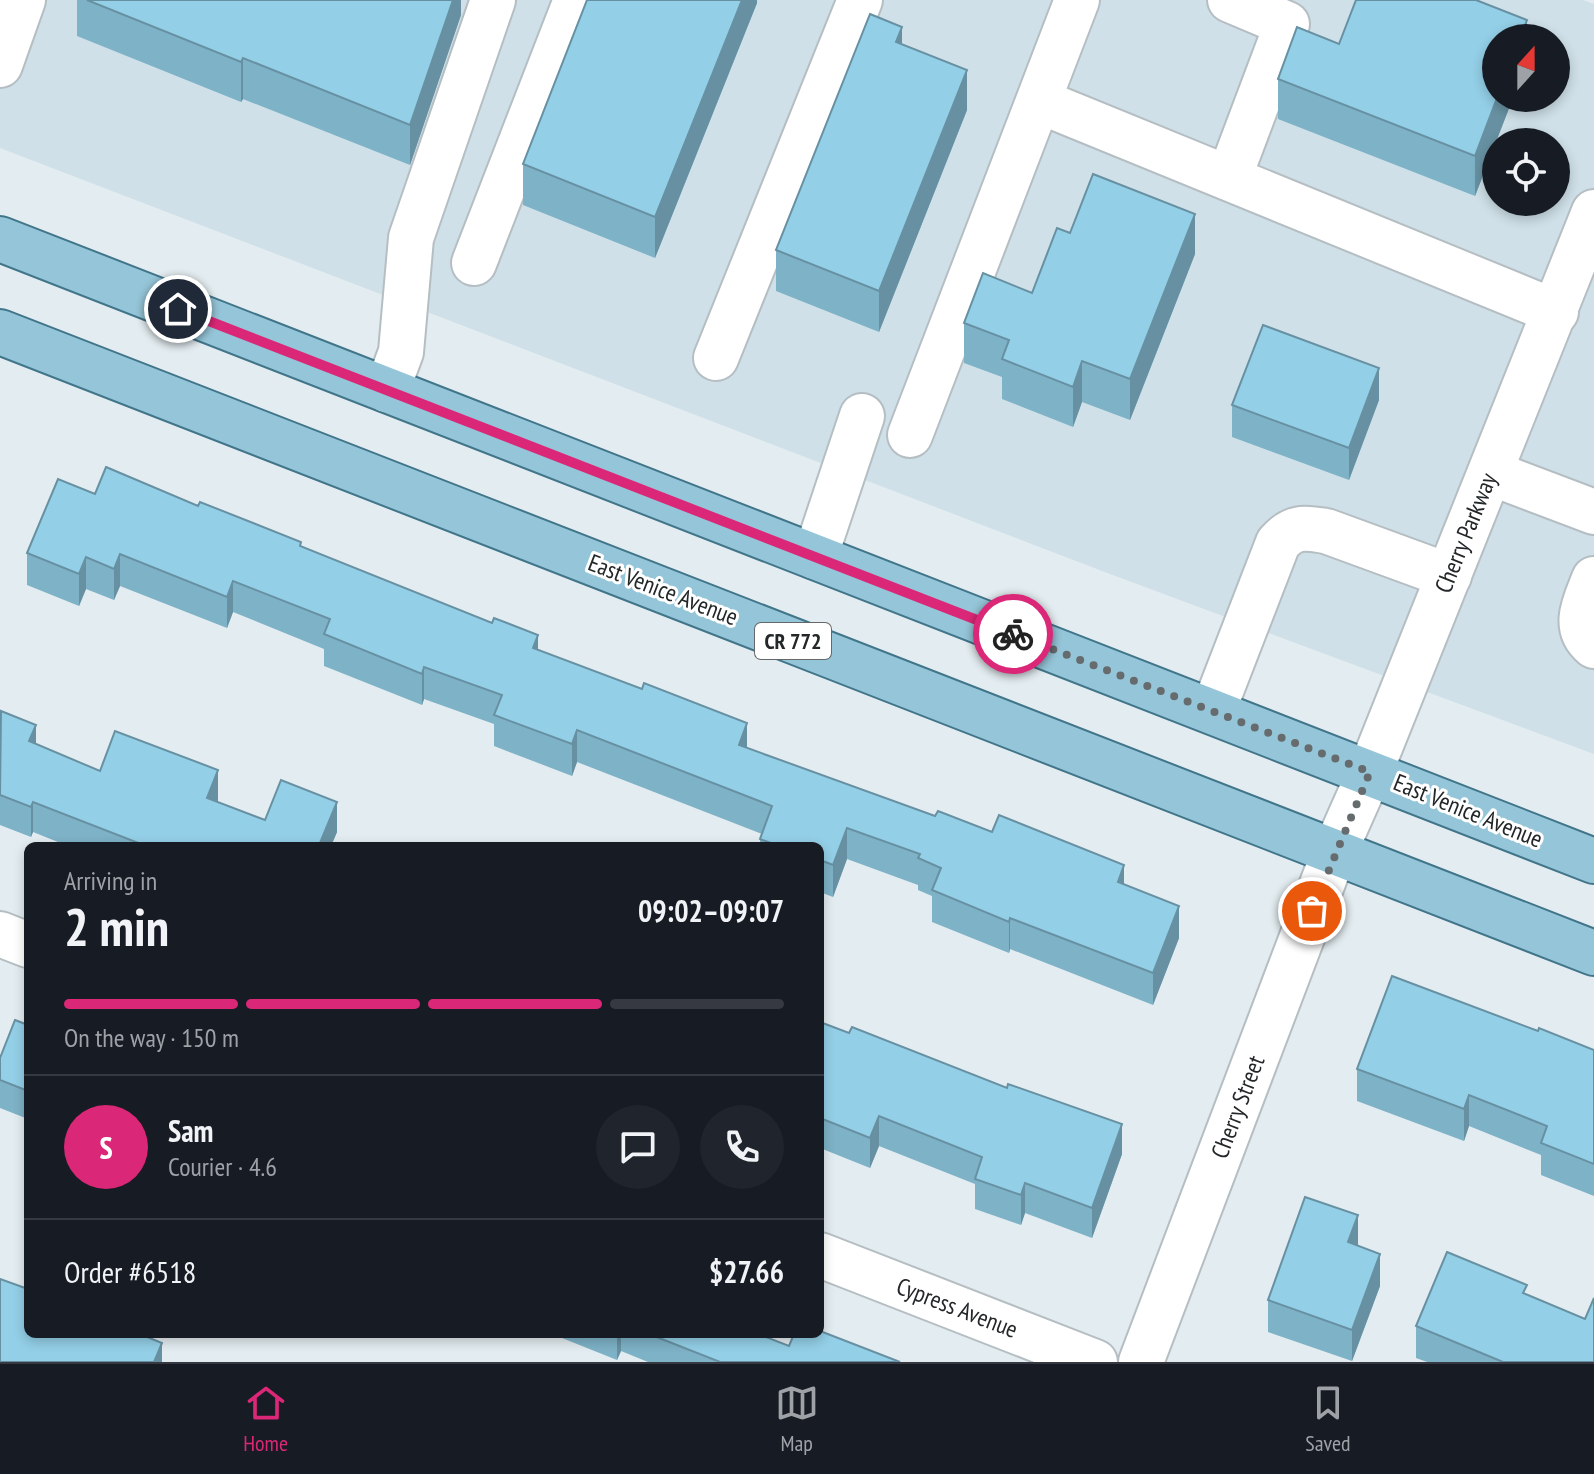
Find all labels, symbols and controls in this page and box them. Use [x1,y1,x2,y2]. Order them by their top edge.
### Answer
north arrow [1482,24,1570,112]
map controls [1482,24,1570,216]
button: locate [1482,128,1570,216]
pin [144,275,212,343]
icon: home [156,287,200,331]
street label: Cherry Parkway [1427,468,1504,597]
street label: East Venice Avenue [584,547,742,632]
courier [973,594,1053,674]
icon: bike [991,612,1035,656]
road number: CR 772 [755,623,831,659]
street label: East Venice Avenue [1389,767,1547,854]
text: Arriving in [64,864,157,897]
pin [1278,877,1346,945]
icon: bag [1290,889,1334,933]
text: 09:02–09:07 [638,891,784,930]
text: 2 min [64,893,169,960]
text: On the way · 150 m [64,1021,239,1054]
street label: Cherry Street [1204,1051,1271,1163]
button: chat [596,1105,680,1189]
button: phone [700,1105,784,1189]
text: Sam [168,1111,213,1150]
text: S [99,1128,113,1167]
text: Courier · 4.6 [168,1150,277,1183]
text: Order #6518 [64,1252,196,1291]
text: $27.66 [709,1252,784,1291]
street label: Cypress Avenue [892,1270,1022,1345]
tab: Home [243,1381,288,1457]
tab: Map [775,1381,819,1457]
tab: Saved [1305,1381,1351,1457]

